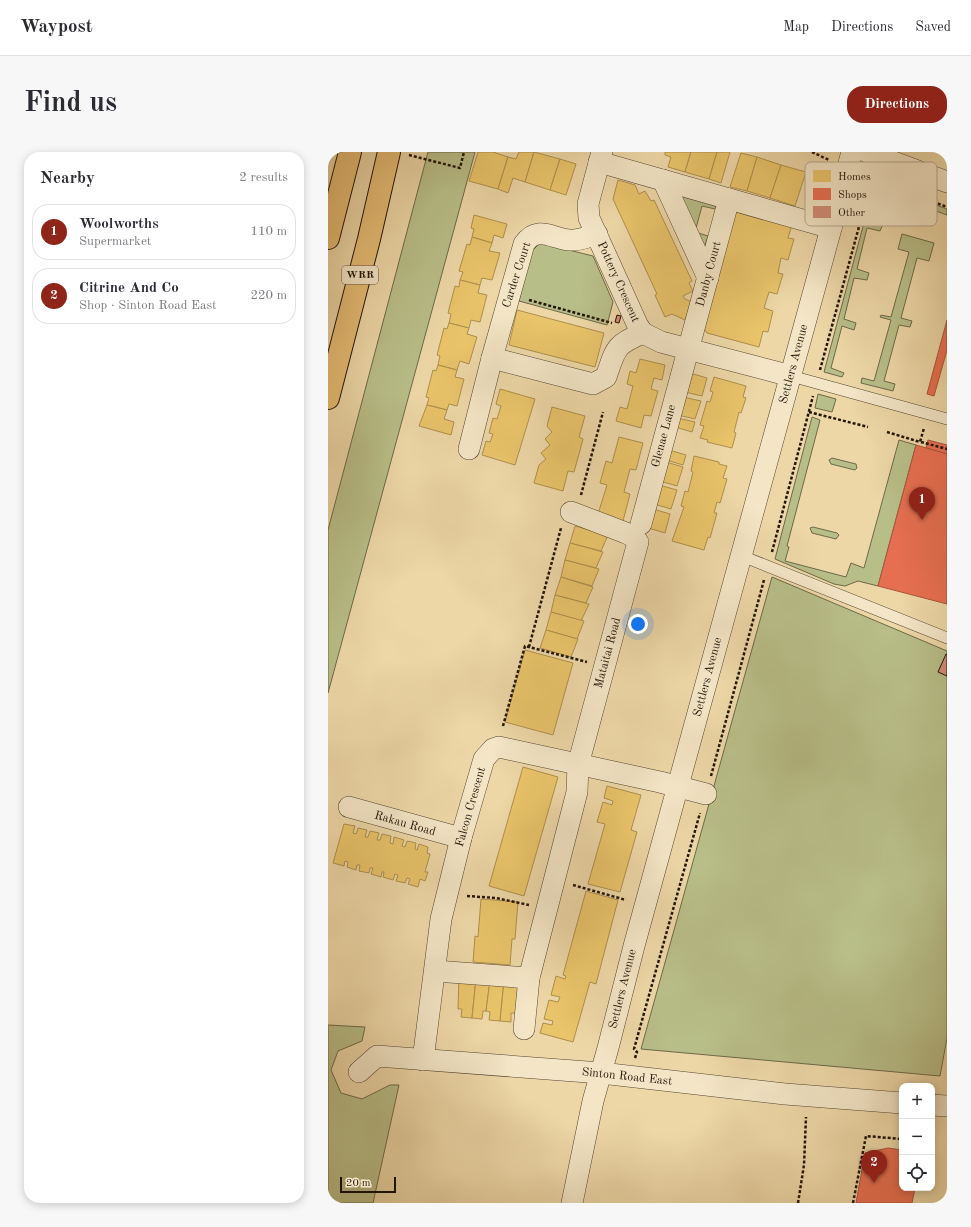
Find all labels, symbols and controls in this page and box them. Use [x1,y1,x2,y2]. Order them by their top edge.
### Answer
text: Waypost [20,18,93,37]
text: Map [783,20,809,34]
text: Directions [831,20,893,34]
text: Saved [915,20,951,34]
button: Directions [847,86,947,123]
text: Find us [24,90,117,118]
legend [805,162,937,226]
text: Nearby [40,170,95,187]
text: 2 results [239,171,288,184]
text: Homes [838,172,871,183]
text: Shops [838,190,867,201]
text: Other [838,208,866,219]
text: Woolworths [79,217,159,232]
text: 1 [50,225,58,238]
text: 110 m [250,225,287,238]
text: Supermarket [79,235,151,248]
street label: Pottery Crescent [595,240,641,324]
street label: Danby Court [695,240,723,308]
street label: Carder Court [501,241,533,309]
road number: WRR [342,266,378,284]
text: Citrine And Co [79,281,179,296]
text: 2 [50,289,58,302]
text: 220 m [250,289,287,302]
text: Shop · Sinton Road East [79,299,217,312]
street label: Settlers Avenue [778,323,810,405]
street label: Glenae Lane [650,403,678,469]
pin: 1 [909,487,935,520]
your location [628,614,648,634]
street label: Mataitai Road [593,616,623,690]
street label: Settlers Avenue [692,636,724,718]
street label: Falcon Crescent [454,766,488,848]
street label: Rakau Road [373,810,437,838]
street label: Settlers Avenue [607,947,639,1030]
street label: Sinton Road East [581,1066,673,1088]
map controls [899,1083,935,1191]
button: + [899,1083,935,1119]
button: − [899,1119,935,1155]
pin: 2 [861,1150,887,1183]
button: locate [899,1155,935,1191]
scale bar [340,1175,396,1194]
text: 20 m [346,1178,371,1189]

